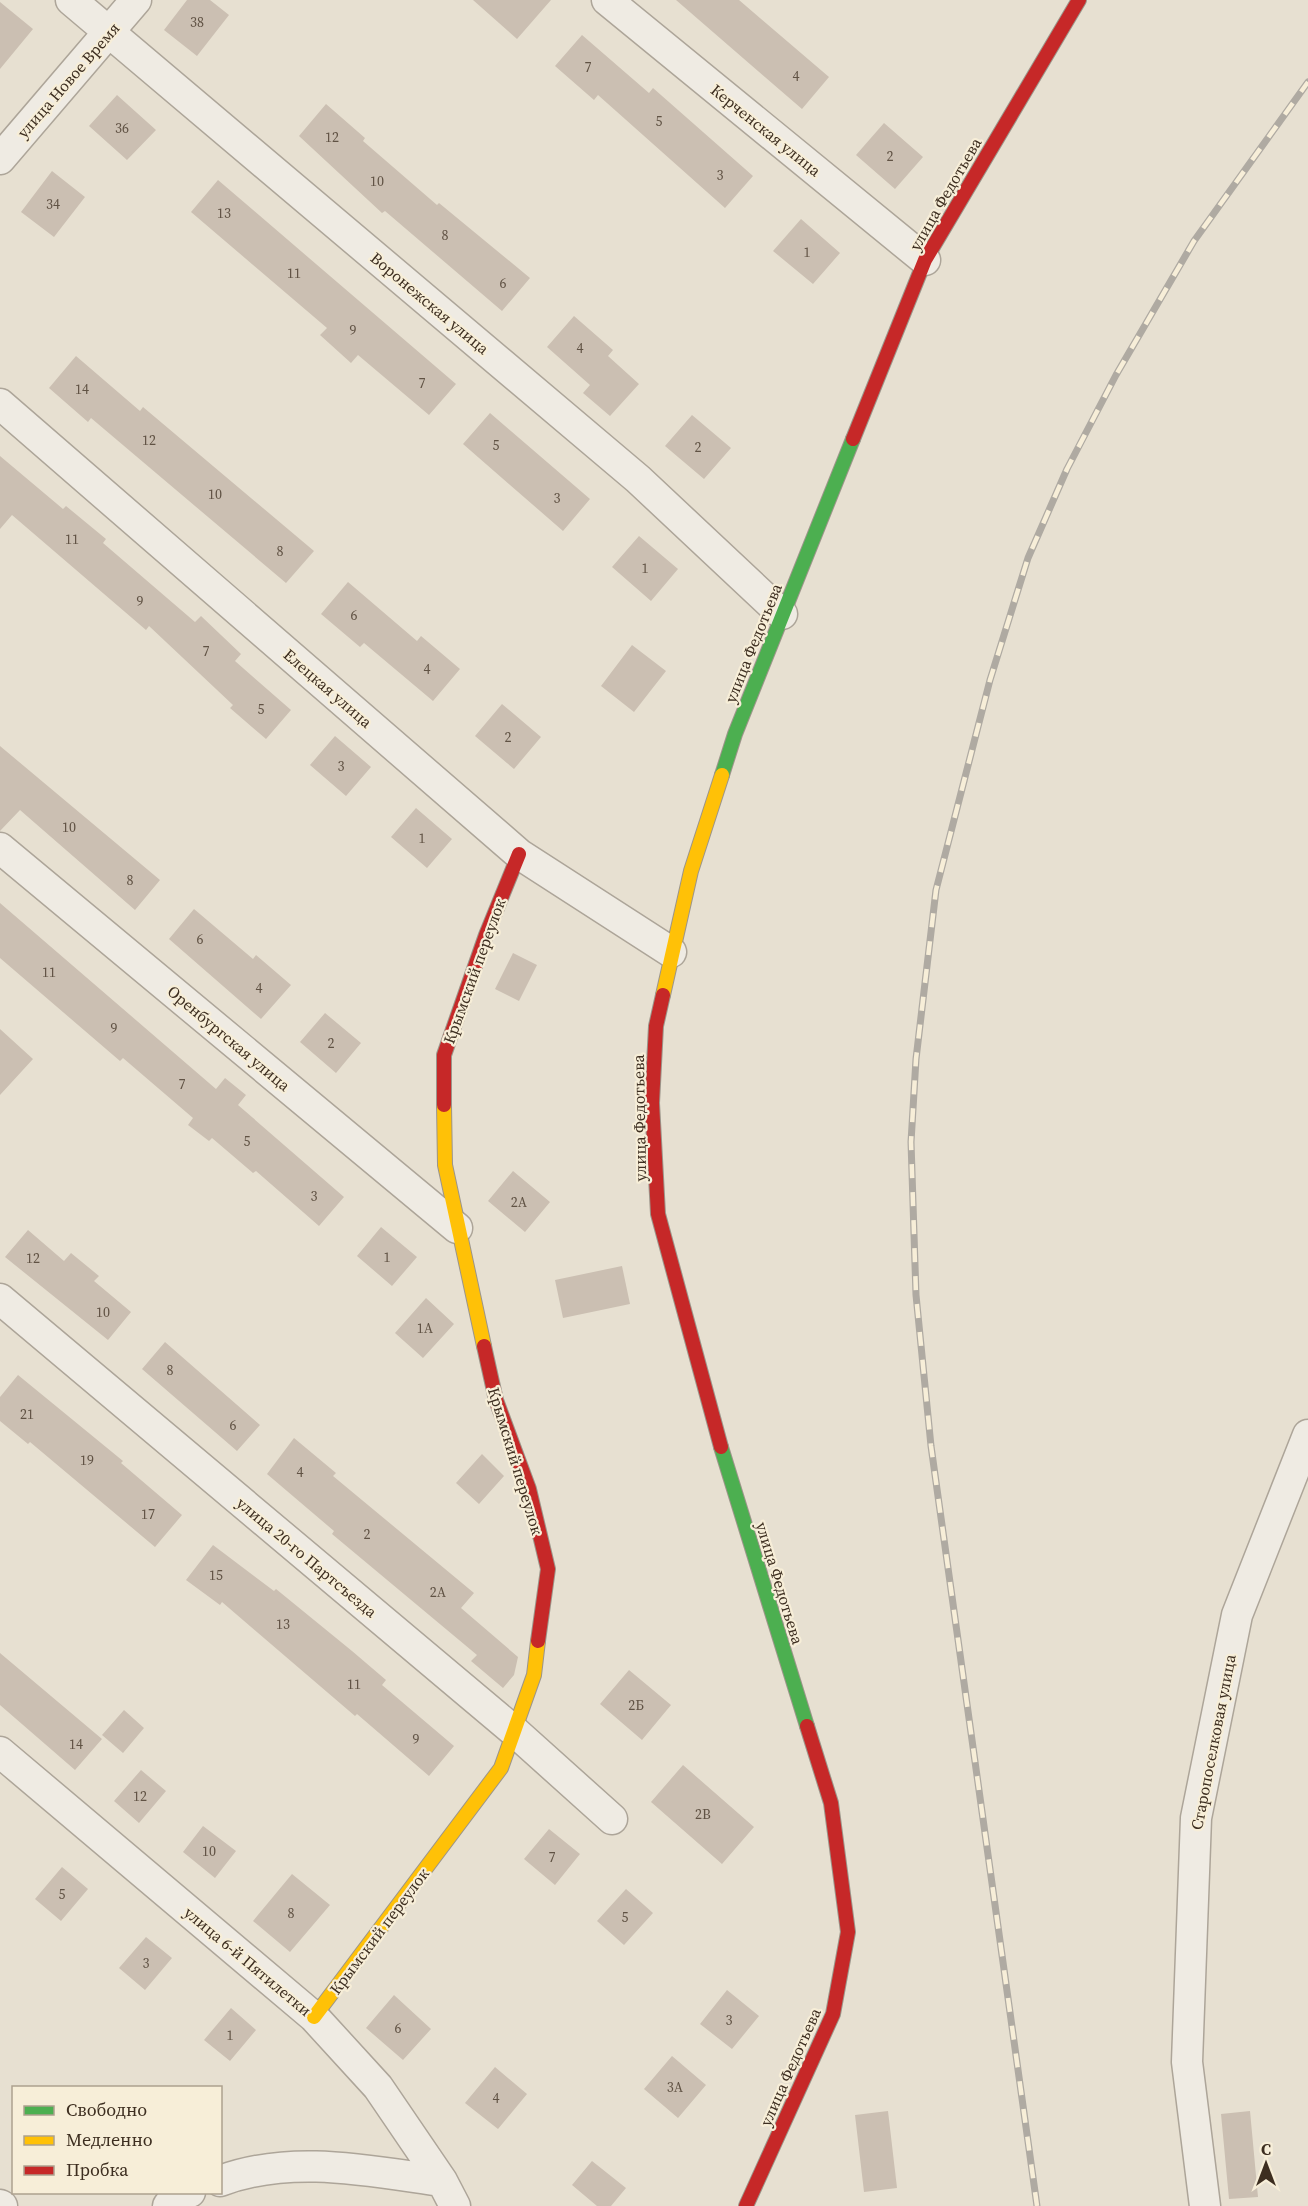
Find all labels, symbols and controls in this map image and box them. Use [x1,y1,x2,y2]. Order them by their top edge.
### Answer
house number: 38 [190,12,204,32]
street label: улица Новое Время [12,17,124,143]
house number: 7 [585,57,592,77]
house number: 4 [793,66,800,86]
street label: Керченская улица [706,79,826,182]
house number: 5 [656,111,663,131]
house number: 36 [115,118,129,138]
house number: 12 [325,127,339,147]
street label: улица Федотьева [904,133,987,255]
house number: 2 [887,146,894,166]
house number: 3 [717,165,724,185]
house number: 10 [370,171,384,191]
house number: 34 [46,194,60,214]
house number: 13 [217,203,231,223]
house number: 8 [442,225,449,245]
house number: 1 [804,242,811,262]
street label: Воронежская улица [366,247,495,360]
house number: 11 [287,263,301,283]
house number: 6 [500,273,507,293]
house number: 9 [350,320,357,340]
house number: 4 [577,338,584,358]
house number: 7 [419,373,426,393]
house number: 14 [75,379,89,399]
house number: 12 [142,430,156,450]
house number: 5 [493,435,500,455]
house number: 2 [695,437,702,457]
house number: 10 [208,484,222,504]
house number: 3 [554,488,561,508]
house number: 11 [65,529,79,549]
house number: 8 [277,541,284,561]
house number: 1 [642,558,649,578]
street label: улица Федотьева [719,579,787,706]
house number: 9 [137,591,144,611]
house number: 6 [351,605,358,625]
house number: 7 [203,641,210,661]
street label: Елецкая улица [279,643,378,733]
house number: 4 [424,659,431,679]
house number: 5 [258,699,265,719]
house number: 2 [505,727,512,747]
house number: 3 [338,756,345,776]
house number: 10 [62,817,76,837]
house number: 1 [419,828,426,848]
house number: 8 [127,870,134,890]
street label: Крымский переулок [437,895,511,1047]
house number: 6 [197,929,204,949]
house number: 11 [42,962,56,982]
house number: 4 [256,978,263,998]
street label: Оренбургская улица [163,980,296,1096]
house number: 9 [111,1018,118,1038]
house number: 2 [328,1033,335,1053]
street label: улица Федотьева [627,1053,651,1182]
house number: 7 [179,1074,186,1094]
house number: 5 [244,1131,251,1151]
house number: 3 [311,1186,318,1206]
house number: 2А [511,1192,528,1212]
house number: 1 [384,1247,391,1267]
house number: 12 [26,1248,40,1268]
house number: 10 [96,1302,110,1322]
house number: 1А [417,1318,434,1338]
house number: 8 [167,1360,174,1380]
street label: Крымский переулок [483,1384,549,1538]
house number: 21 [20,1404,34,1424]
house number: 6 [230,1415,237,1435]
house number: 19 [80,1450,94,1470]
house number: 4 [297,1462,304,1482]
street label: улица 20-го Партсъезда [232,1492,383,1623]
house number: 17 [141,1504,155,1524]
street label: улица Федотьева [751,1519,809,1648]
house number: 2 [364,1524,371,1544]
house number: 15 [209,1565,223,1585]
house number: 2А [430,1582,447,1602]
house number: 13 [276,1614,290,1634]
street label: Старопоселковая улица [1185,1652,1241,1832]
house number: 11 [347,1674,361,1694]
house number: 2Б [628,1695,644,1715]
house number: 9 [413,1729,420,1749]
house number: 14 [69,1734,83,1754]
house number: 12 [133,1786,147,1806]
house number: 2В [695,1804,711,1824]
house number: 10 [202,1841,216,1861]
house number: 7 [549,1847,556,1867]
street label: Крымский переулок [324,1863,434,1999]
house number: 5 [59,1884,66,1904]
street label: улица 6-й Пятилетки [180,1901,316,2021]
house number: 8 [288,1903,295,1923]
house number: 5 [622,1907,629,1927]
house number: 3 [143,1953,150,1973]
street label: улица Федотьева [754,2004,826,2130]
house number: 3 [726,2010,733,2030]
house number: 6 [395,2018,402,2038]
house number: 1 [227,2025,234,2045]
house number: 3А [667,2077,684,2097]
legend [12,2086,222,2194]
house number: 4 [493,2088,500,2108]
text: Свободно [66,2097,147,2122]
text: Медленно [66,2127,153,2152]
north arrow [1236,2134,1296,2194]
text: С [1261,2138,1271,2160]
text: Пробка [66,2157,129,2182]

